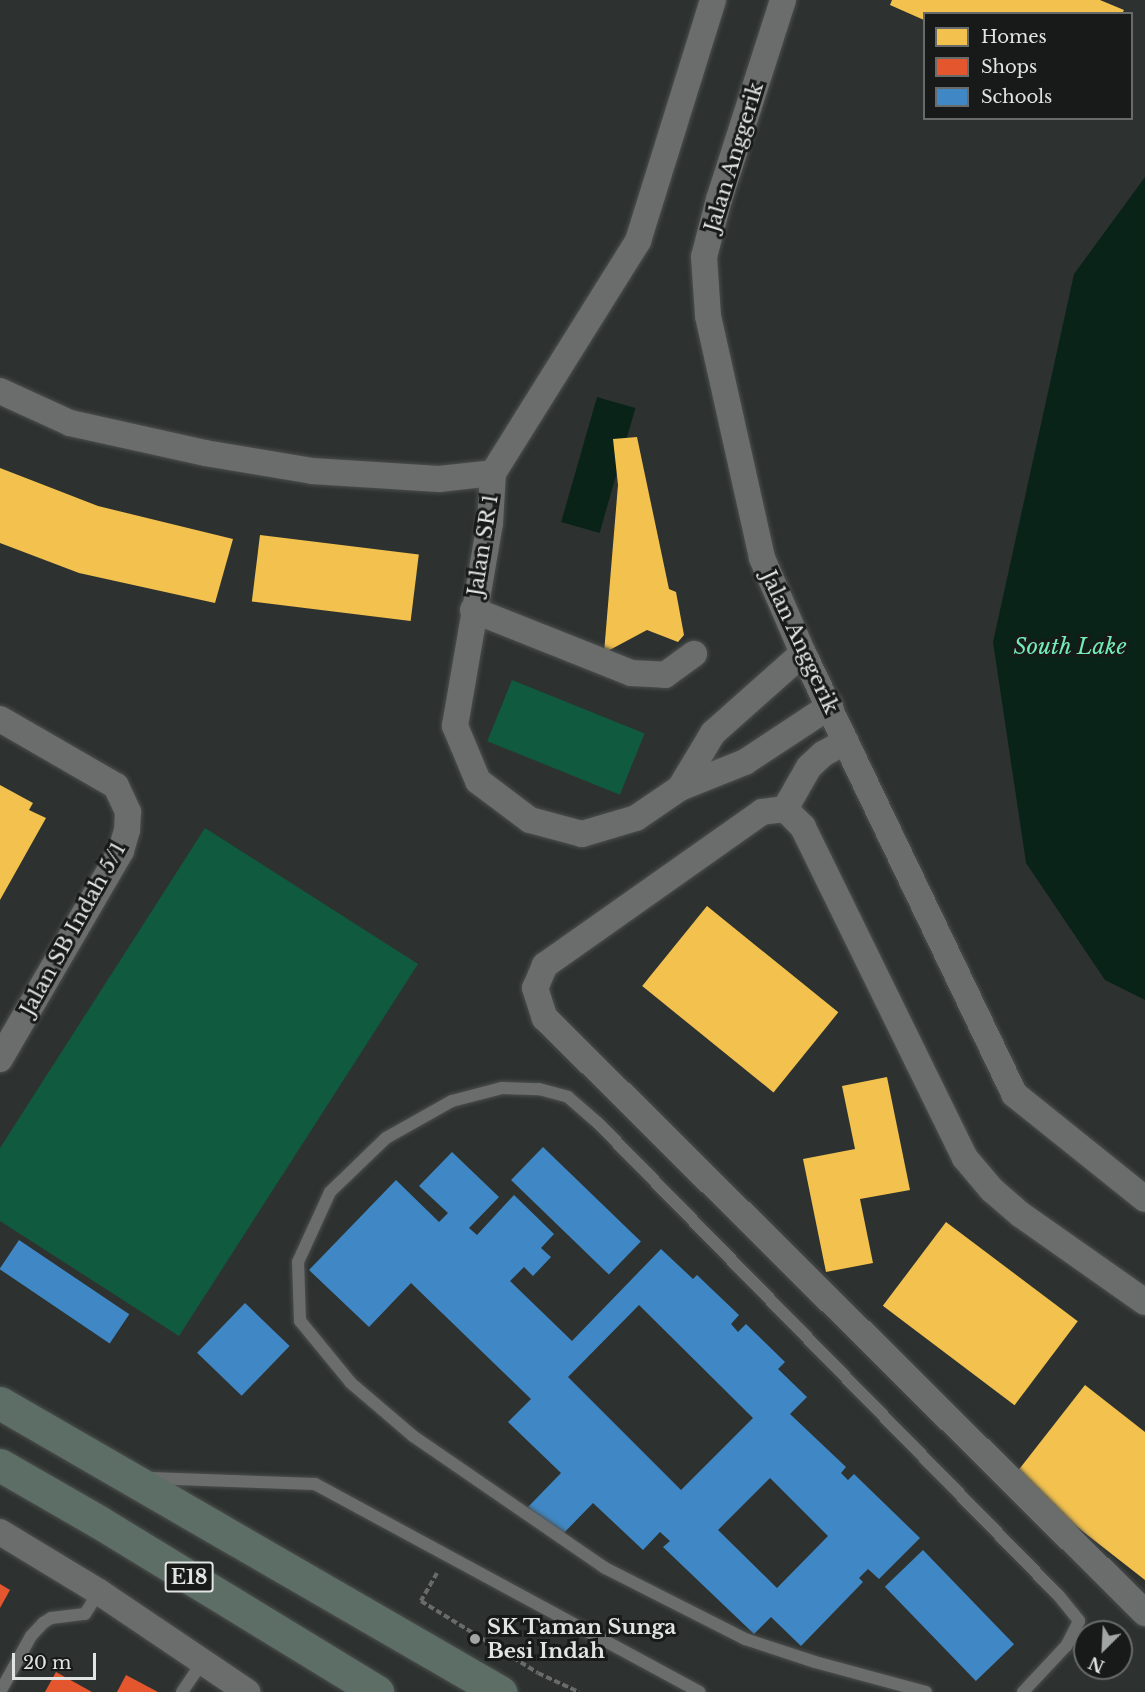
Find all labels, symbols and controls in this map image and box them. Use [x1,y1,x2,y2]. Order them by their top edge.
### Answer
legend [923,12,1133,120]
text: Homes [981,26,1047,48]
text: Shops [981,56,1037,78]
street label: Jalan Anggerik [699,79,769,235]
text: Schools [981,86,1052,108]
street label: Jalan SR 1 [462,492,504,598]
street label: Jalan Anggerik [756,566,844,718]
water label: South Lake [1013,634,1127,660]
street label: Jalan SB Indah 5/1 [15,838,131,1020]
road number: E18 [164,1560,214,1594]
place label: SK Taman Sunga Besi Indah [487,1614,677,1664]
north arrow [1073,1620,1133,1680]
marker: SK Taman Sunga Besi Indah [468,1632,482,1646]
scale bar [15,1641,99,1679]
text: 20 m [23,1652,71,1674]
text: N [1086,1652,1107,1677]

